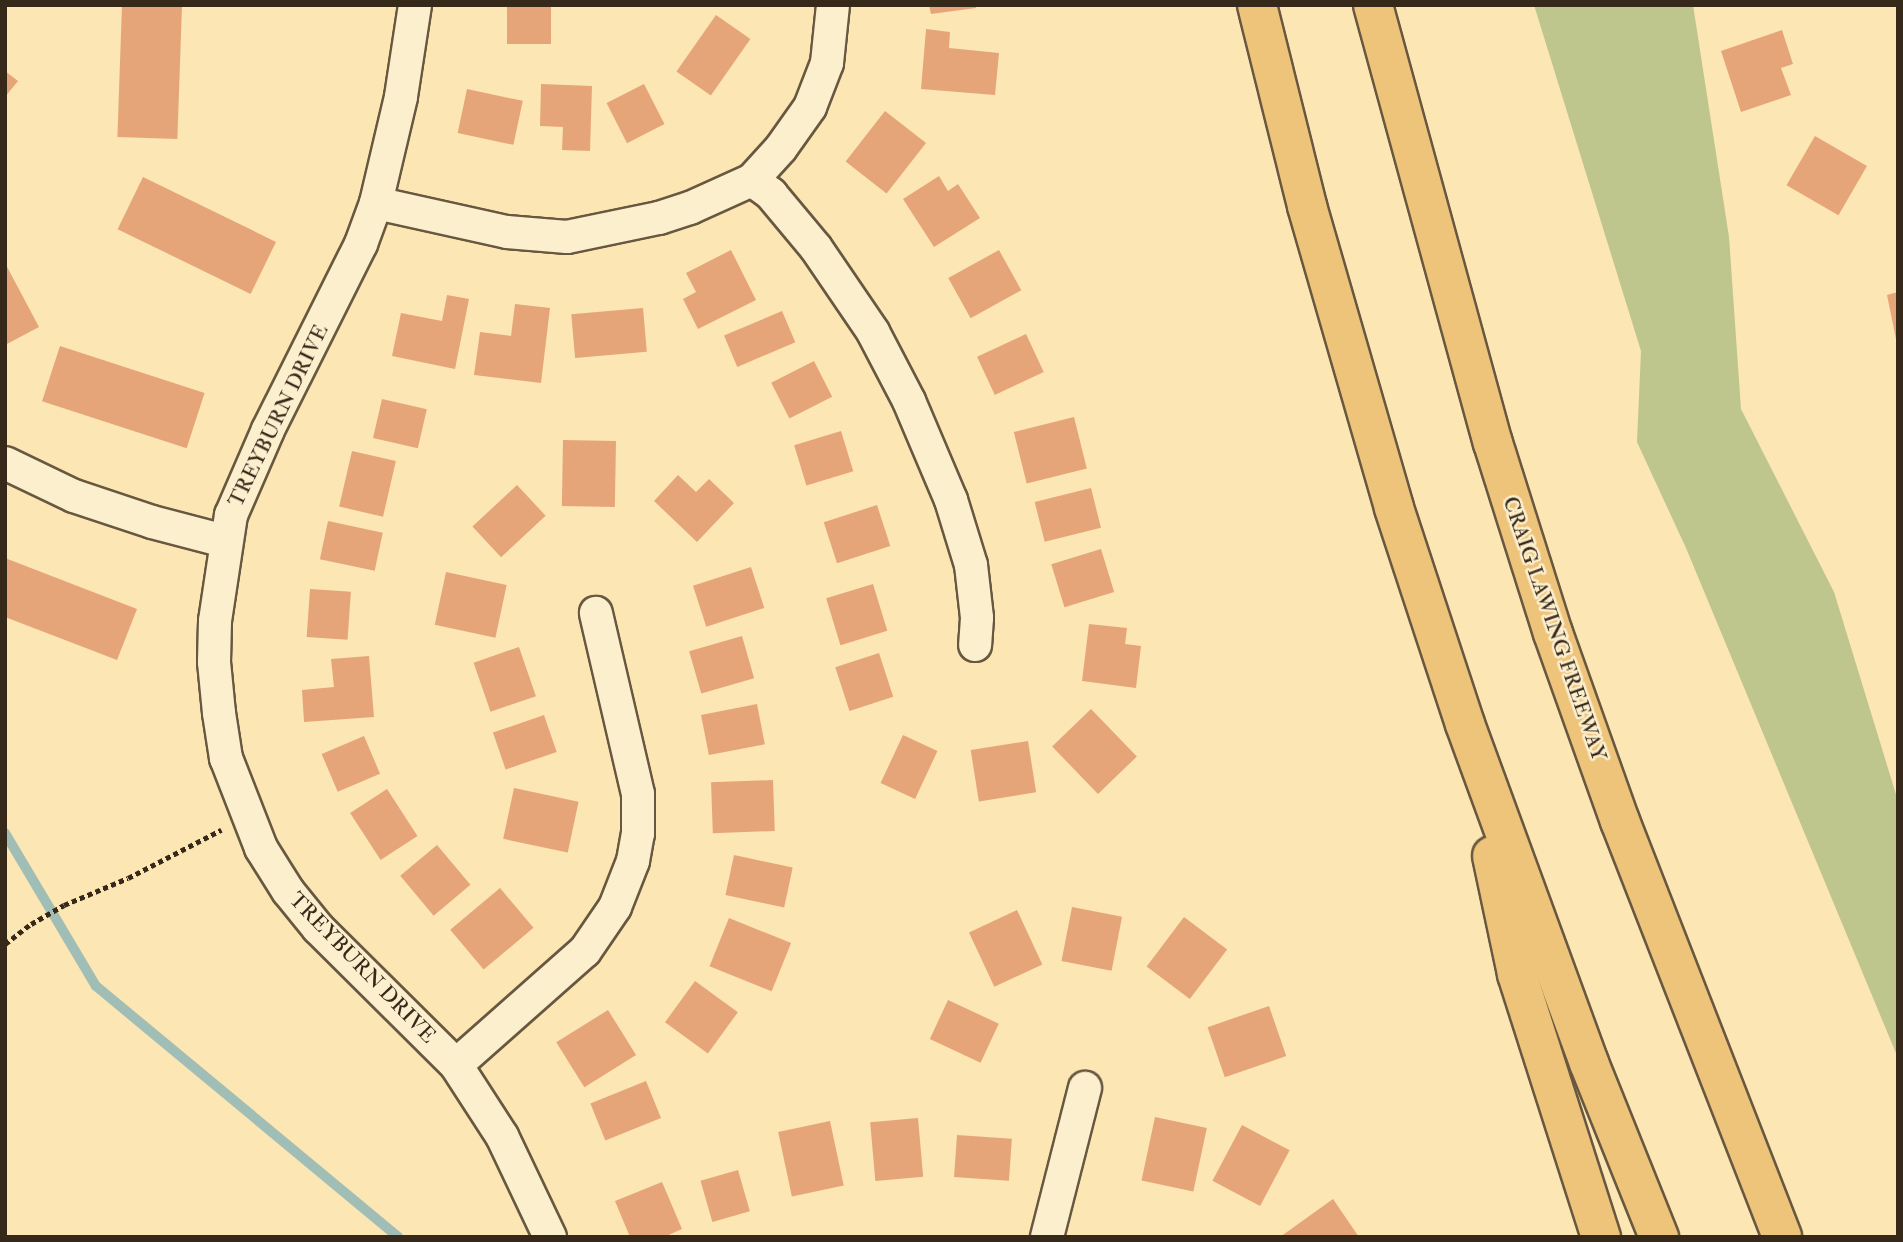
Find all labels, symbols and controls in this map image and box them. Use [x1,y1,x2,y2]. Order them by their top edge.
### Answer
street label: TREYBURN DRIVE [224,321,334,511]
street label: CRAIG LAWING FREEWAY [1497,494,1611,764]
street label: TREYBURN DRIVE [283,887,441,1049]

